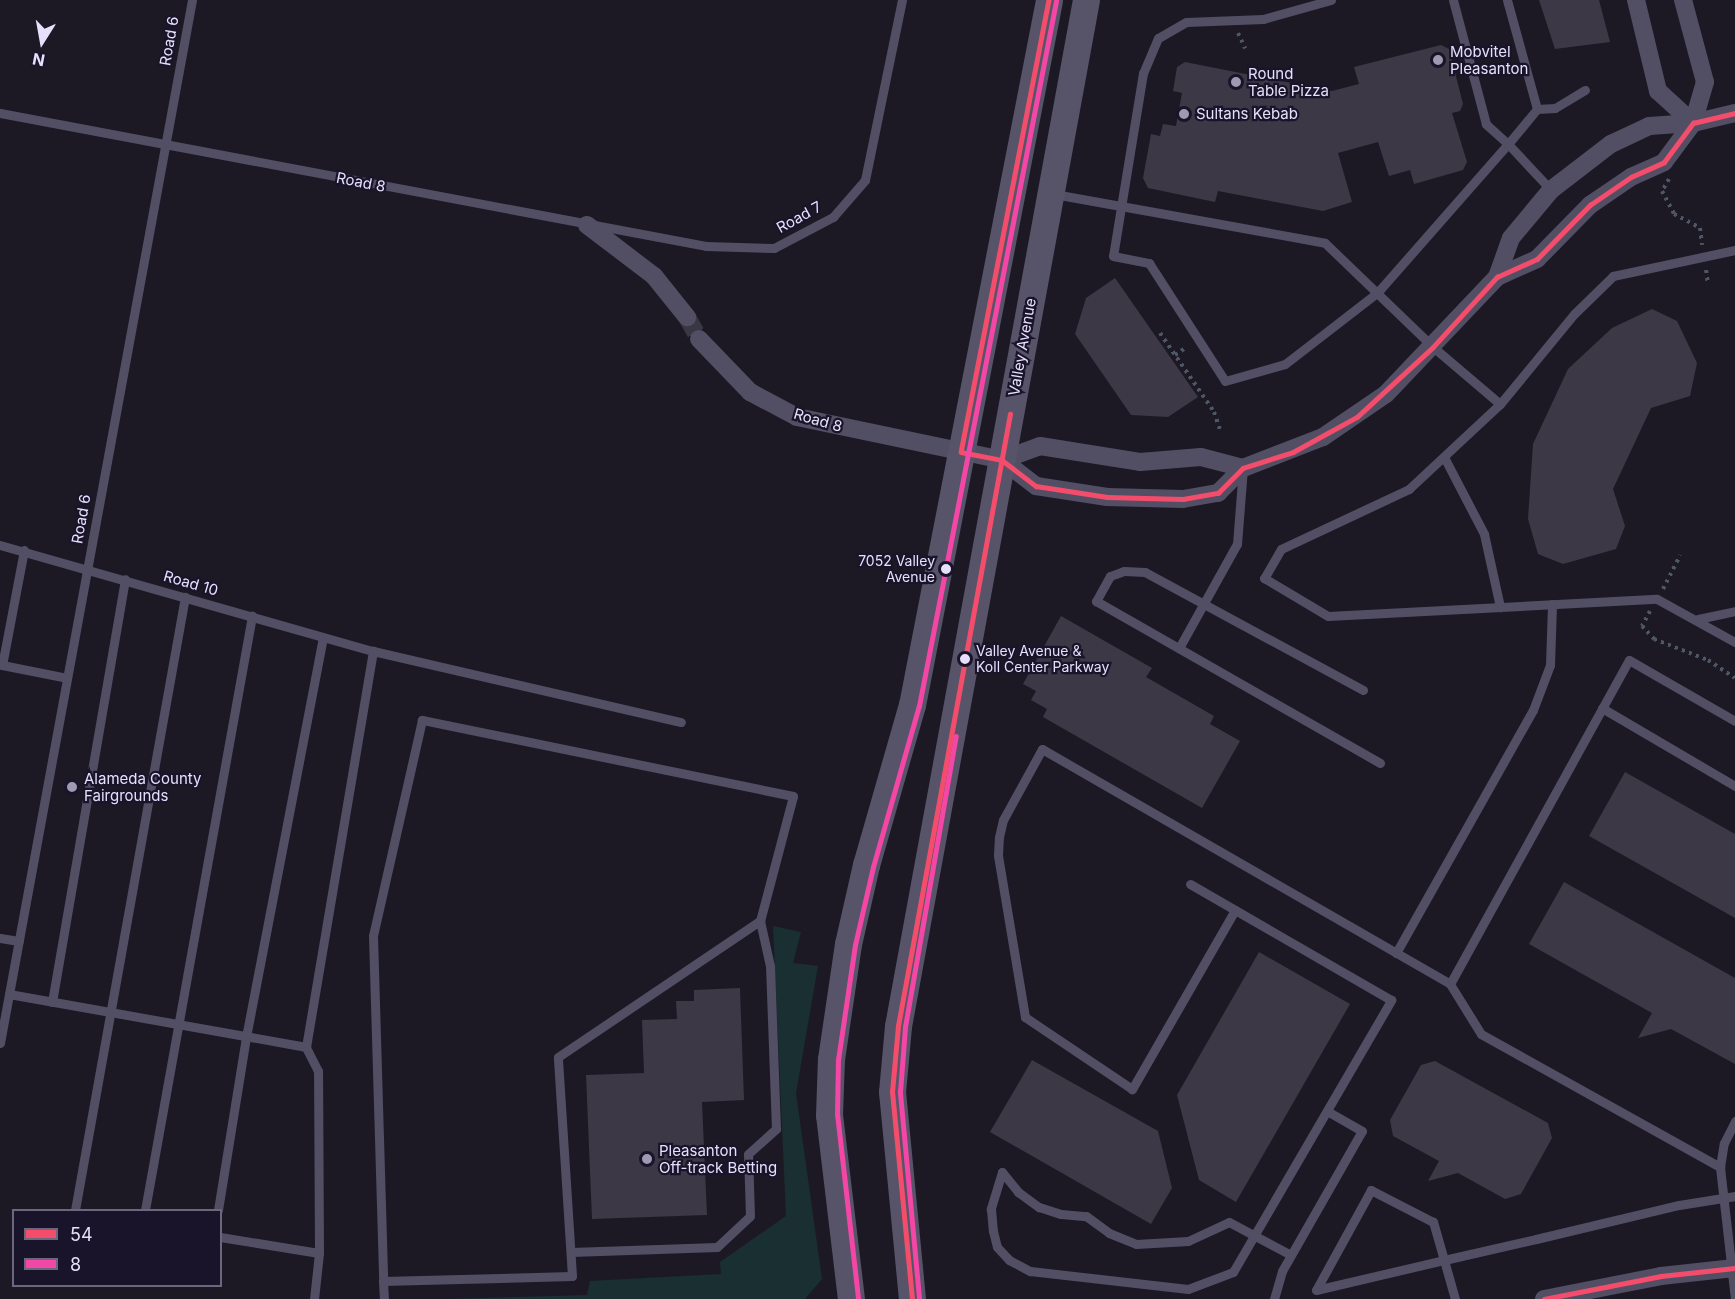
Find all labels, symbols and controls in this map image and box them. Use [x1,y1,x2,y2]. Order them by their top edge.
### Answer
north arrow [12,12,72,72]
street label: Road 6 [156,15,182,67]
place label: Mobvitel Pleasanton [1450,42,1528,77]
text: N [31,49,46,71]
marker: Mobvitel Pleasanton [1431,53,1445,67]
place label: Round Table Pizza [1248,64,1329,99]
marker: Round Table Pizza [1229,75,1243,89]
place label: Sultans Kebab [1196,105,1298,123]
marker: Sultans Kebab [1177,107,1191,121]
street label: Road 8 [335,168,387,196]
street label: Road 7 [773,197,825,237]
street label: Valley Avenue [1005,297,1039,397]
street label: Road 8 [792,405,844,435]
street label: Road 6 [68,493,94,545]
place label: 7052 Valley Avenue [858,553,935,586]
marker: 7052 Valley Avenue [940,563,952,575]
street label: Road 10 [162,567,220,599]
place label: Valley Avenue & Koll Center Parkway [976,643,1109,676]
marker: Valley Avenue & Koll Center Parkway [959,653,971,665]
place label: Alameda County Fairgrounds [84,769,201,804]
marker: Alameda County Fairgrounds [65,780,79,794]
place label: Pleasanton Off-track Betting [659,1141,777,1176]
marker: Pleasanton Off-track Betting [640,1152,654,1166]
legend [12,1209,222,1287]
text: 54 [70,1224,93,1245]
text: 8 [70,1254,81,1275]

